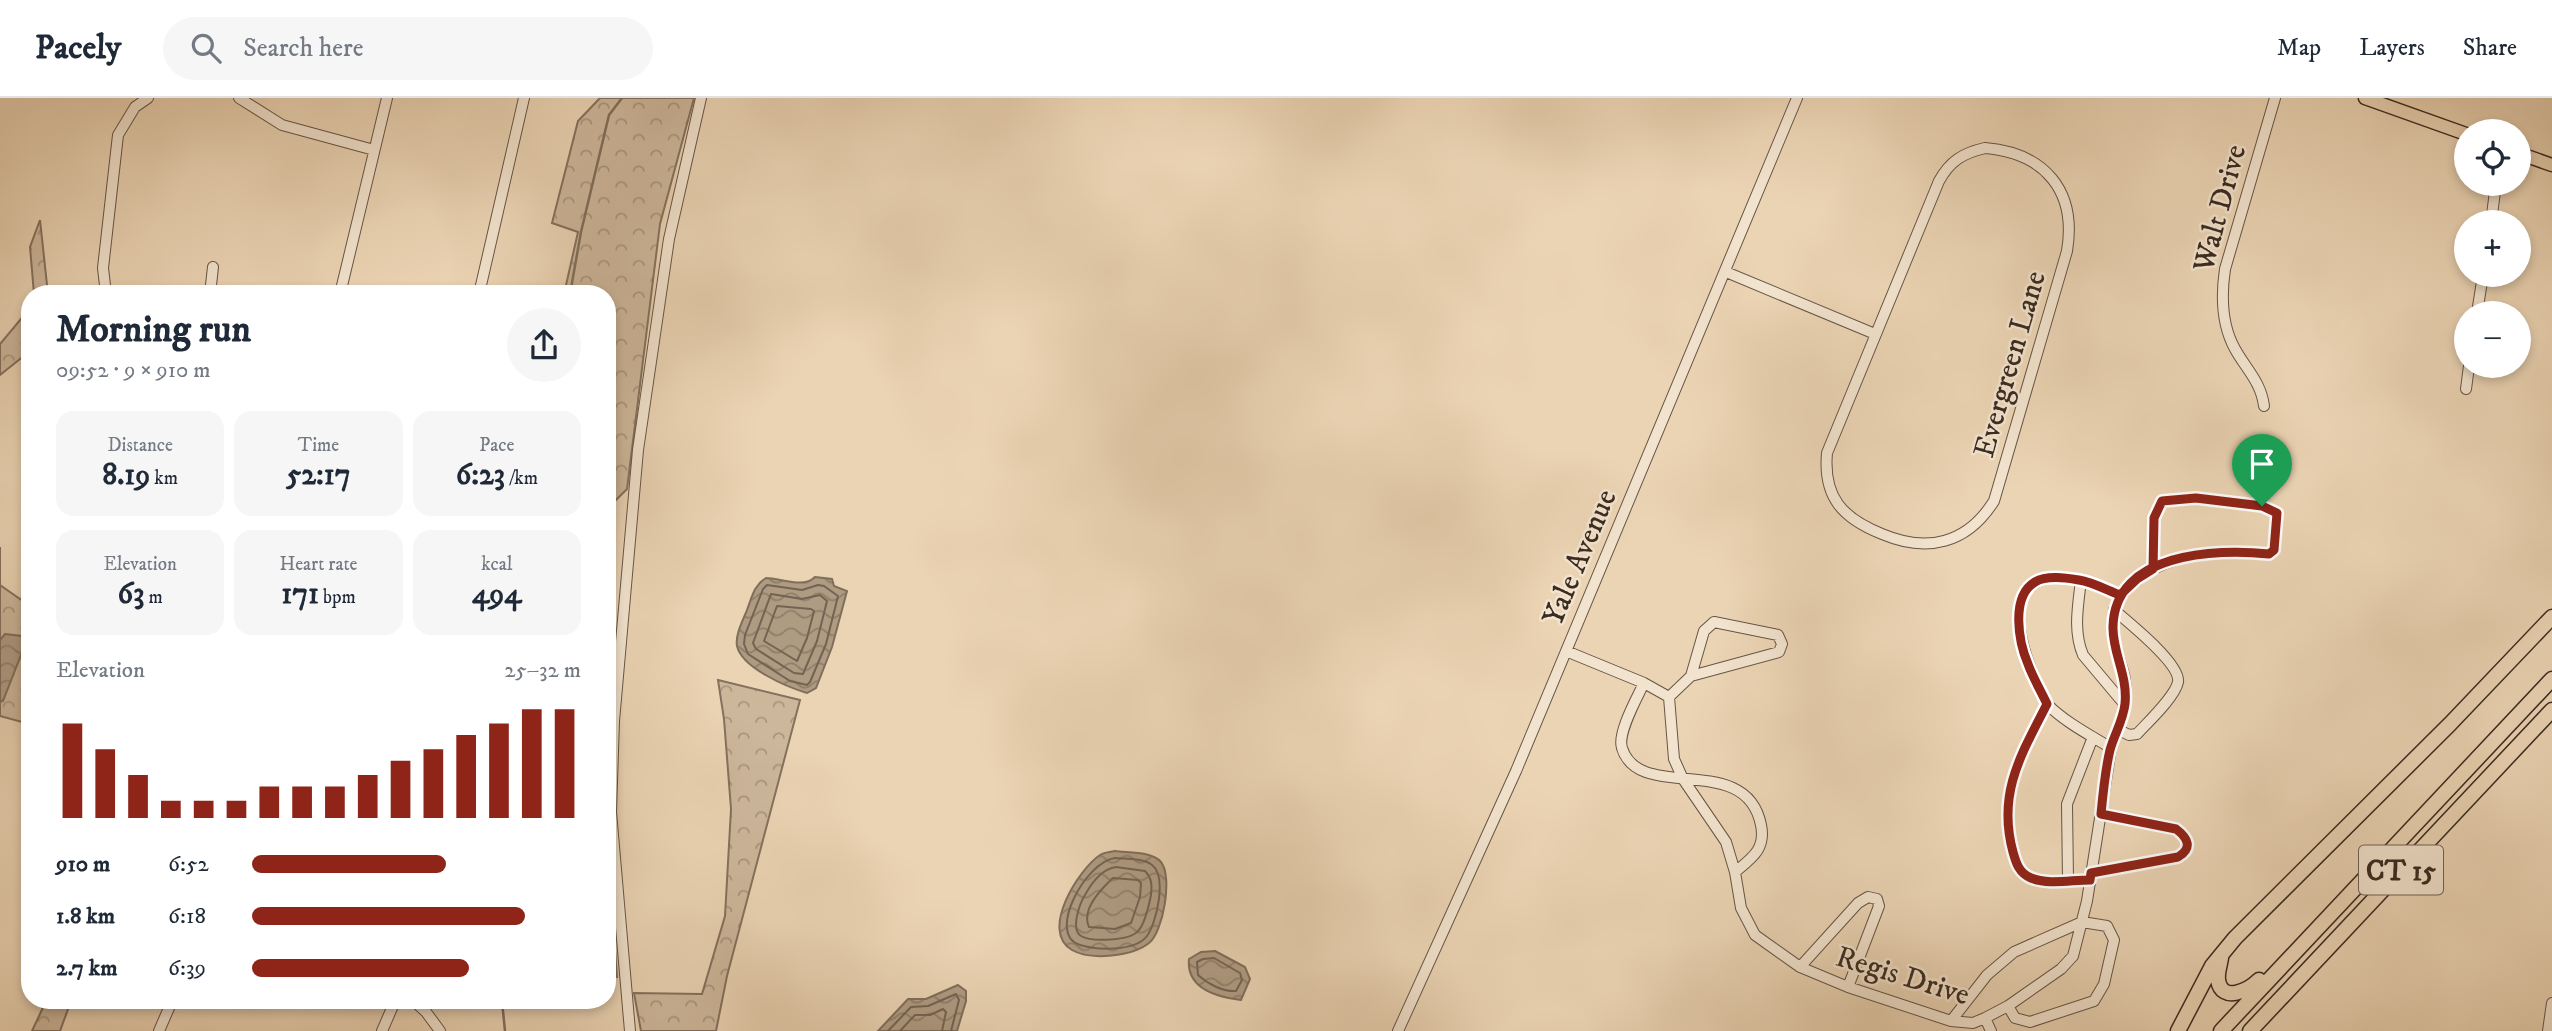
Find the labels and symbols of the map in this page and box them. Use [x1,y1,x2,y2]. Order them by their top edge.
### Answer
street label: Walt Drive [2185,141,2255,277]
street label: Evergreen Lane [1966,267,2055,462]
pin [2232,434,2292,506]
street label: Yale Avenue [1535,484,1626,631]
road number: CT 15 [2359,846,2443,894]
street label: Regis Drive [1831,939,1974,1014]

